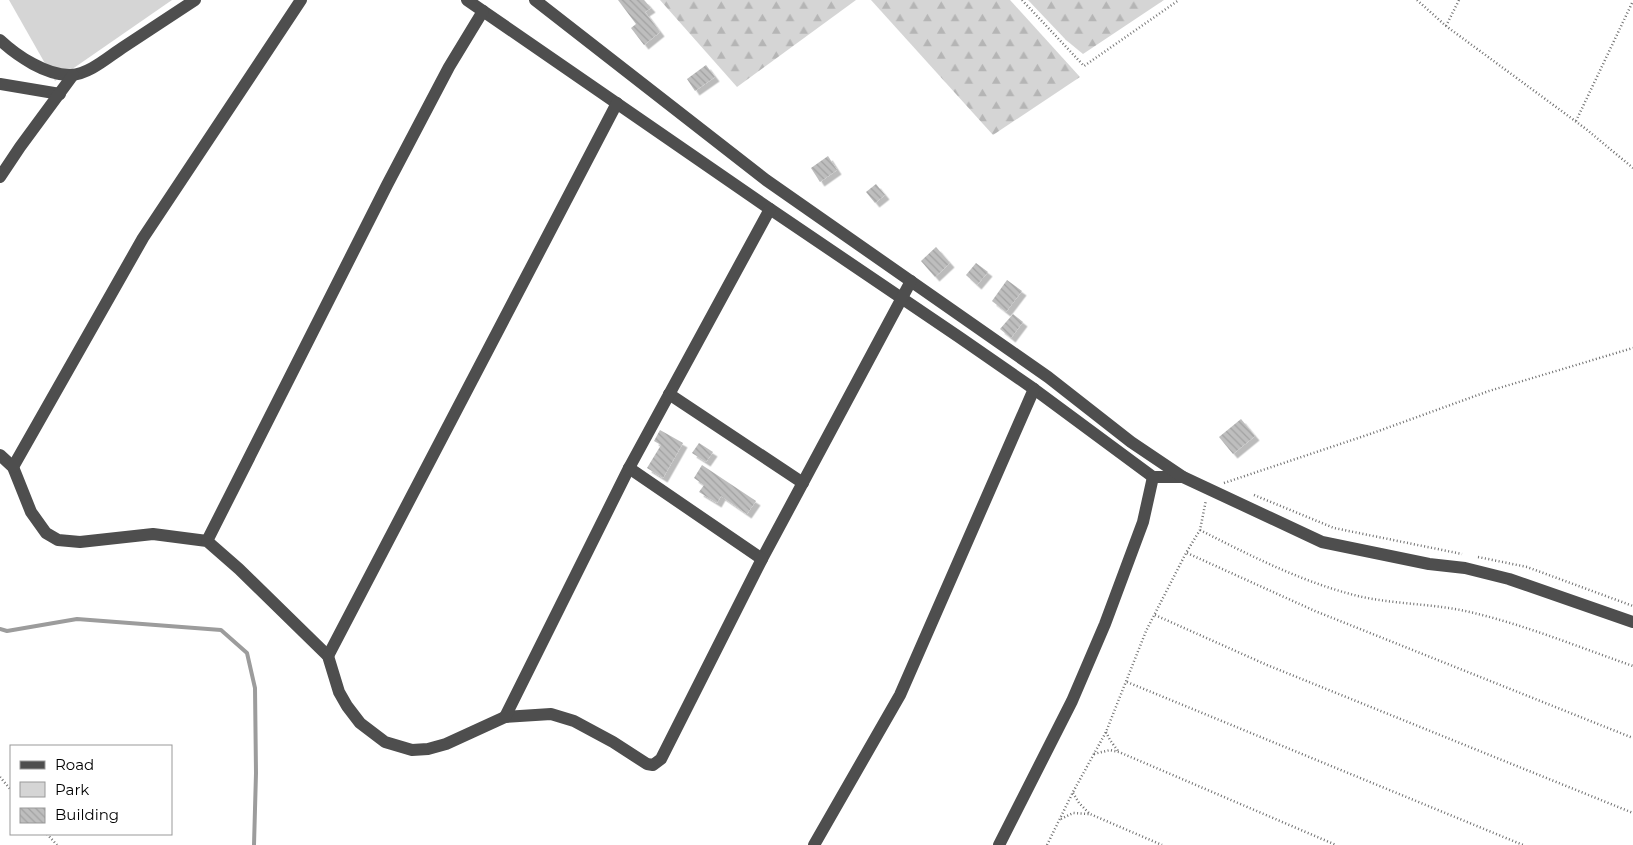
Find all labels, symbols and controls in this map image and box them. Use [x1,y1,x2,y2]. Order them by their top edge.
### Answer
legend [10,745,172,835]
text: Road [55,755,94,774]
text: Park [55,780,89,799]
text: Building [55,805,119,824]

